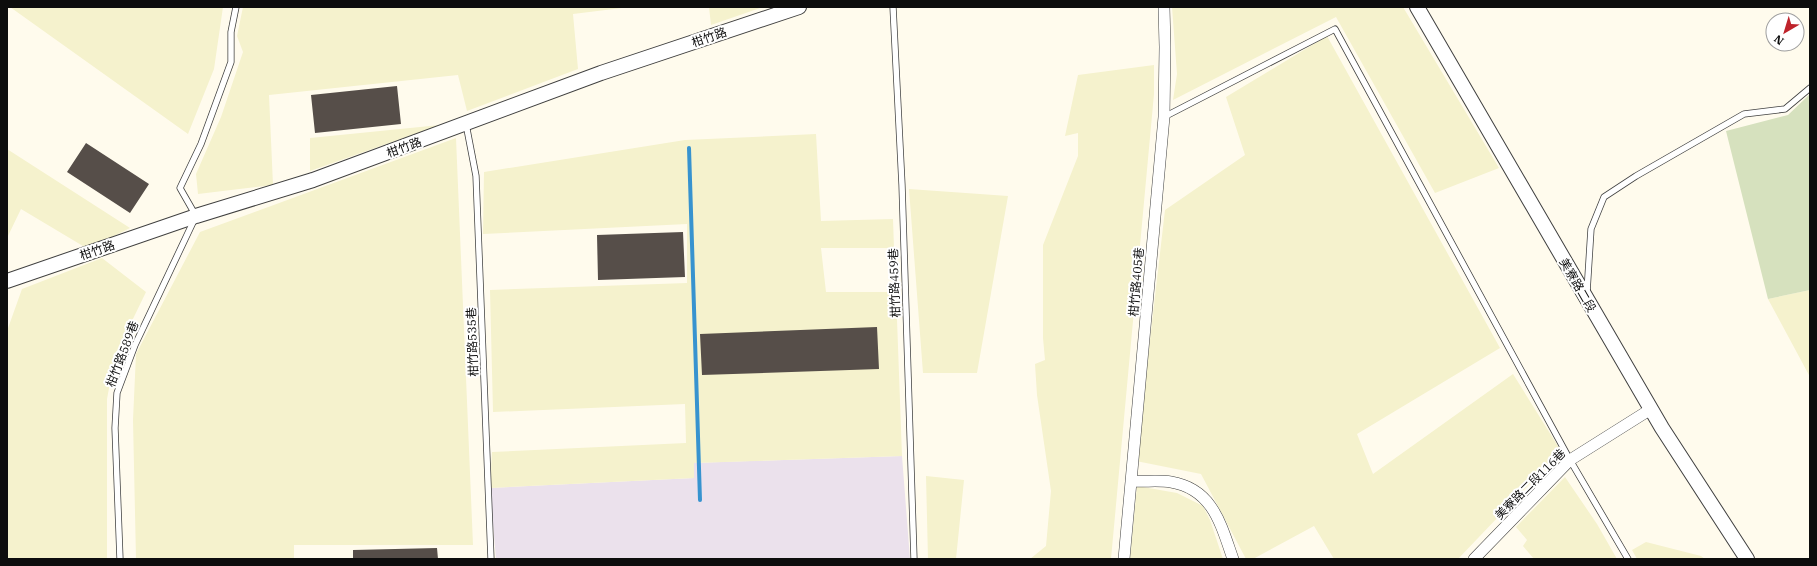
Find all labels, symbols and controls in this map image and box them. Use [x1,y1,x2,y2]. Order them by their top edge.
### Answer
north arrow [1765,12,1805,52]
street label: 柑竹路 [690,24,728,50]
text: N [1771,32,1787,48]
street label: 柑竹路 [385,134,423,160]
street label: 柑竹路 [78,237,116,263]
street label: 柑竹路405巷 [1125,247,1147,317]
street label: 柑竹路459巷 [885,248,903,318]
street label: 美寮路二段 [1557,255,1599,315]
street label: 柑竹路535巷 [463,307,481,377]
street label: 柑竹路589巷 [103,319,141,389]
street label: 美寮路二段116巷 [1492,446,1568,522]

